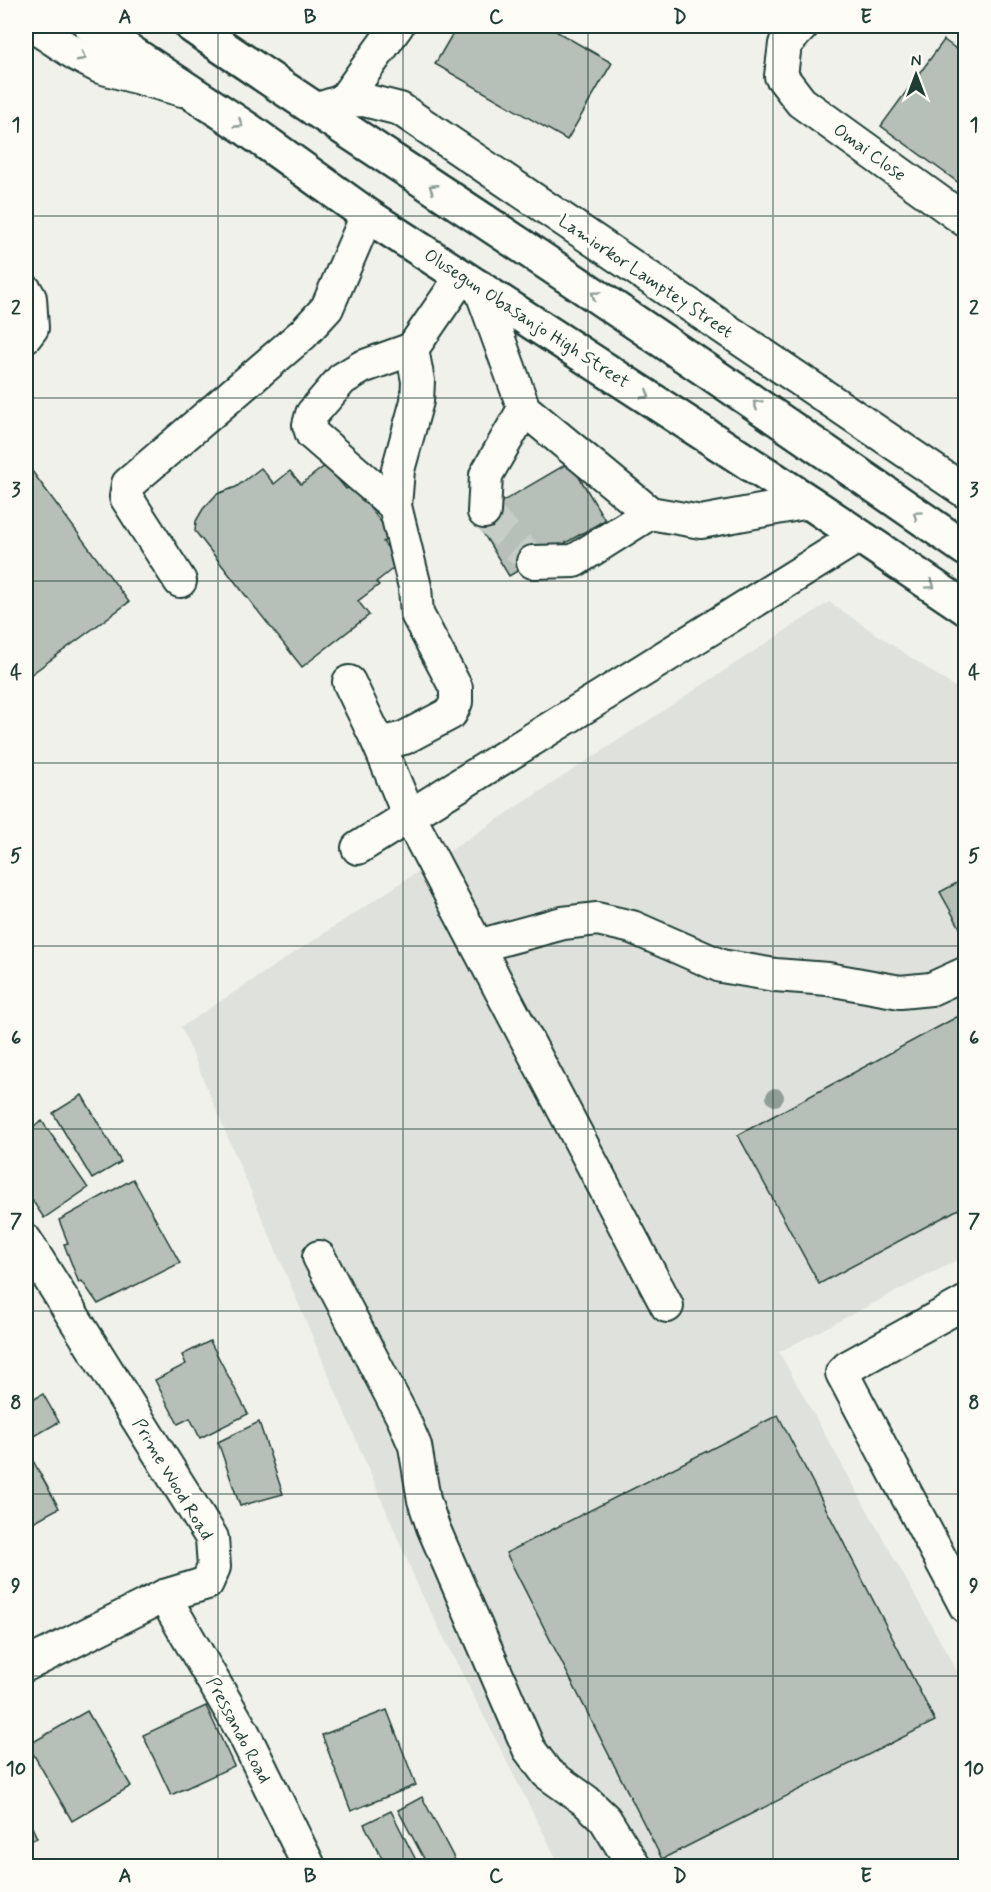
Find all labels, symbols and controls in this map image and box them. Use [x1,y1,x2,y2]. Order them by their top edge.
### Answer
text: A [118,4,132,31]
text: B [304,4,317,31]
text: C [489,4,504,31]
text: D [673,4,687,31]
text: E [860,4,872,31]
north arrow [886,45,946,105]
one-way arrow [76,50,86,61]
text: N [911,51,921,72]
text: 1 [12,112,20,139]
text: 1 [970,112,978,139]
one-way arrow [232,117,243,128]
street label: Omai Close [828,118,911,187]
one-way arrow [429,183,439,195]
street label: Lamiorkor Lamptey Street [553,209,738,344]
street label: Olusegun Obasanjo High Street [419,243,634,395]
one-way arrow [591,292,602,303]
text: 2 [11,295,21,322]
text: 2 [969,295,979,322]
one-way arrow [640,388,650,400]
one-way arrow [753,400,764,411]
text: 3 [11,477,21,504]
text: 3 [969,477,979,504]
one-way arrow [913,511,924,522]
one-way arrow [924,578,935,589]
text: 4 [10,660,22,687]
text: 4 [968,660,980,687]
text: 5 [10,843,22,870]
text: 5 [968,843,980,870]
text: 6 [11,1025,21,1052]
text: 6 [969,1025,979,1052]
text: 7 [10,1208,22,1235]
text: 7 [968,1208,980,1235]
text: 8 [10,1390,22,1417]
text: 8 [968,1390,980,1417]
street label: Prime Wood Road [126,1414,218,1545]
text: 9 [11,1573,21,1600]
text: 9 [969,1573,979,1600]
street label: Pressando Road [200,1673,276,1788]
text: 10 [6,1756,26,1783]
text: 10 [964,1756,984,1783]
text: A [118,1863,132,1890]
text: B [304,1863,317,1890]
text: C [489,1863,504,1890]
text: D [673,1863,687,1890]
text: E [860,1863,872,1890]

